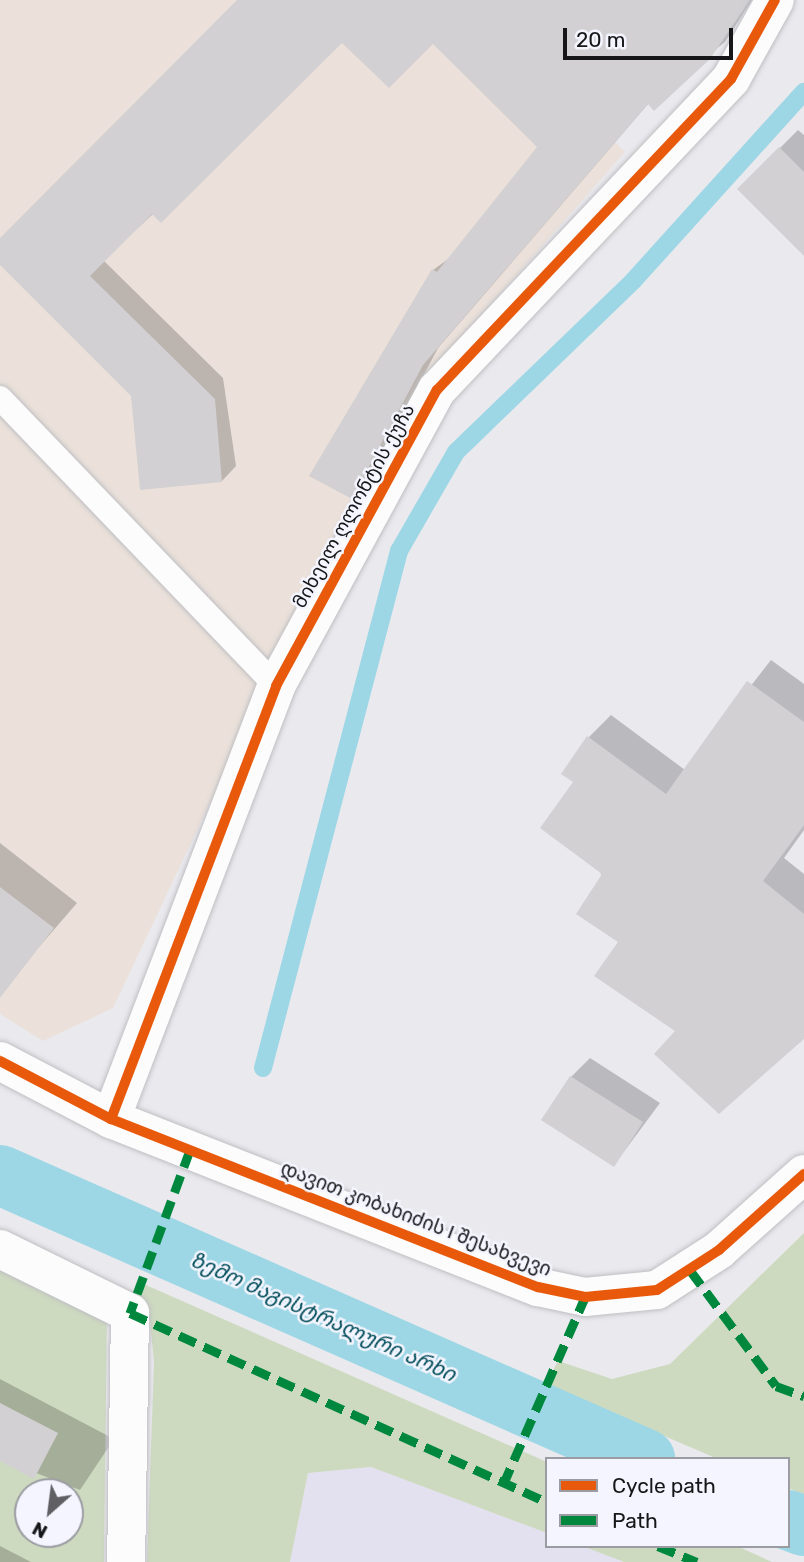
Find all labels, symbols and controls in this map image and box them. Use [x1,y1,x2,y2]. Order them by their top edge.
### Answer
scale bar [566,14,736,58]
text: 20 m [576,27,625,52]
street label: მიხეილ ღლონტის ქუჩა [288,400,420,612]
street label: დავით კობახიძის I შესახვევი [277,1157,555,1281]
water label: ზემო მაგისტრალური არხი [186,1247,460,1387]
legend [545,1457,790,1548]
text: Cycle path [612,1473,716,1498]
north arrow [14,1478,84,1548]
text: Path [612,1508,658,1533]
text: N [28,1517,51,1544]

